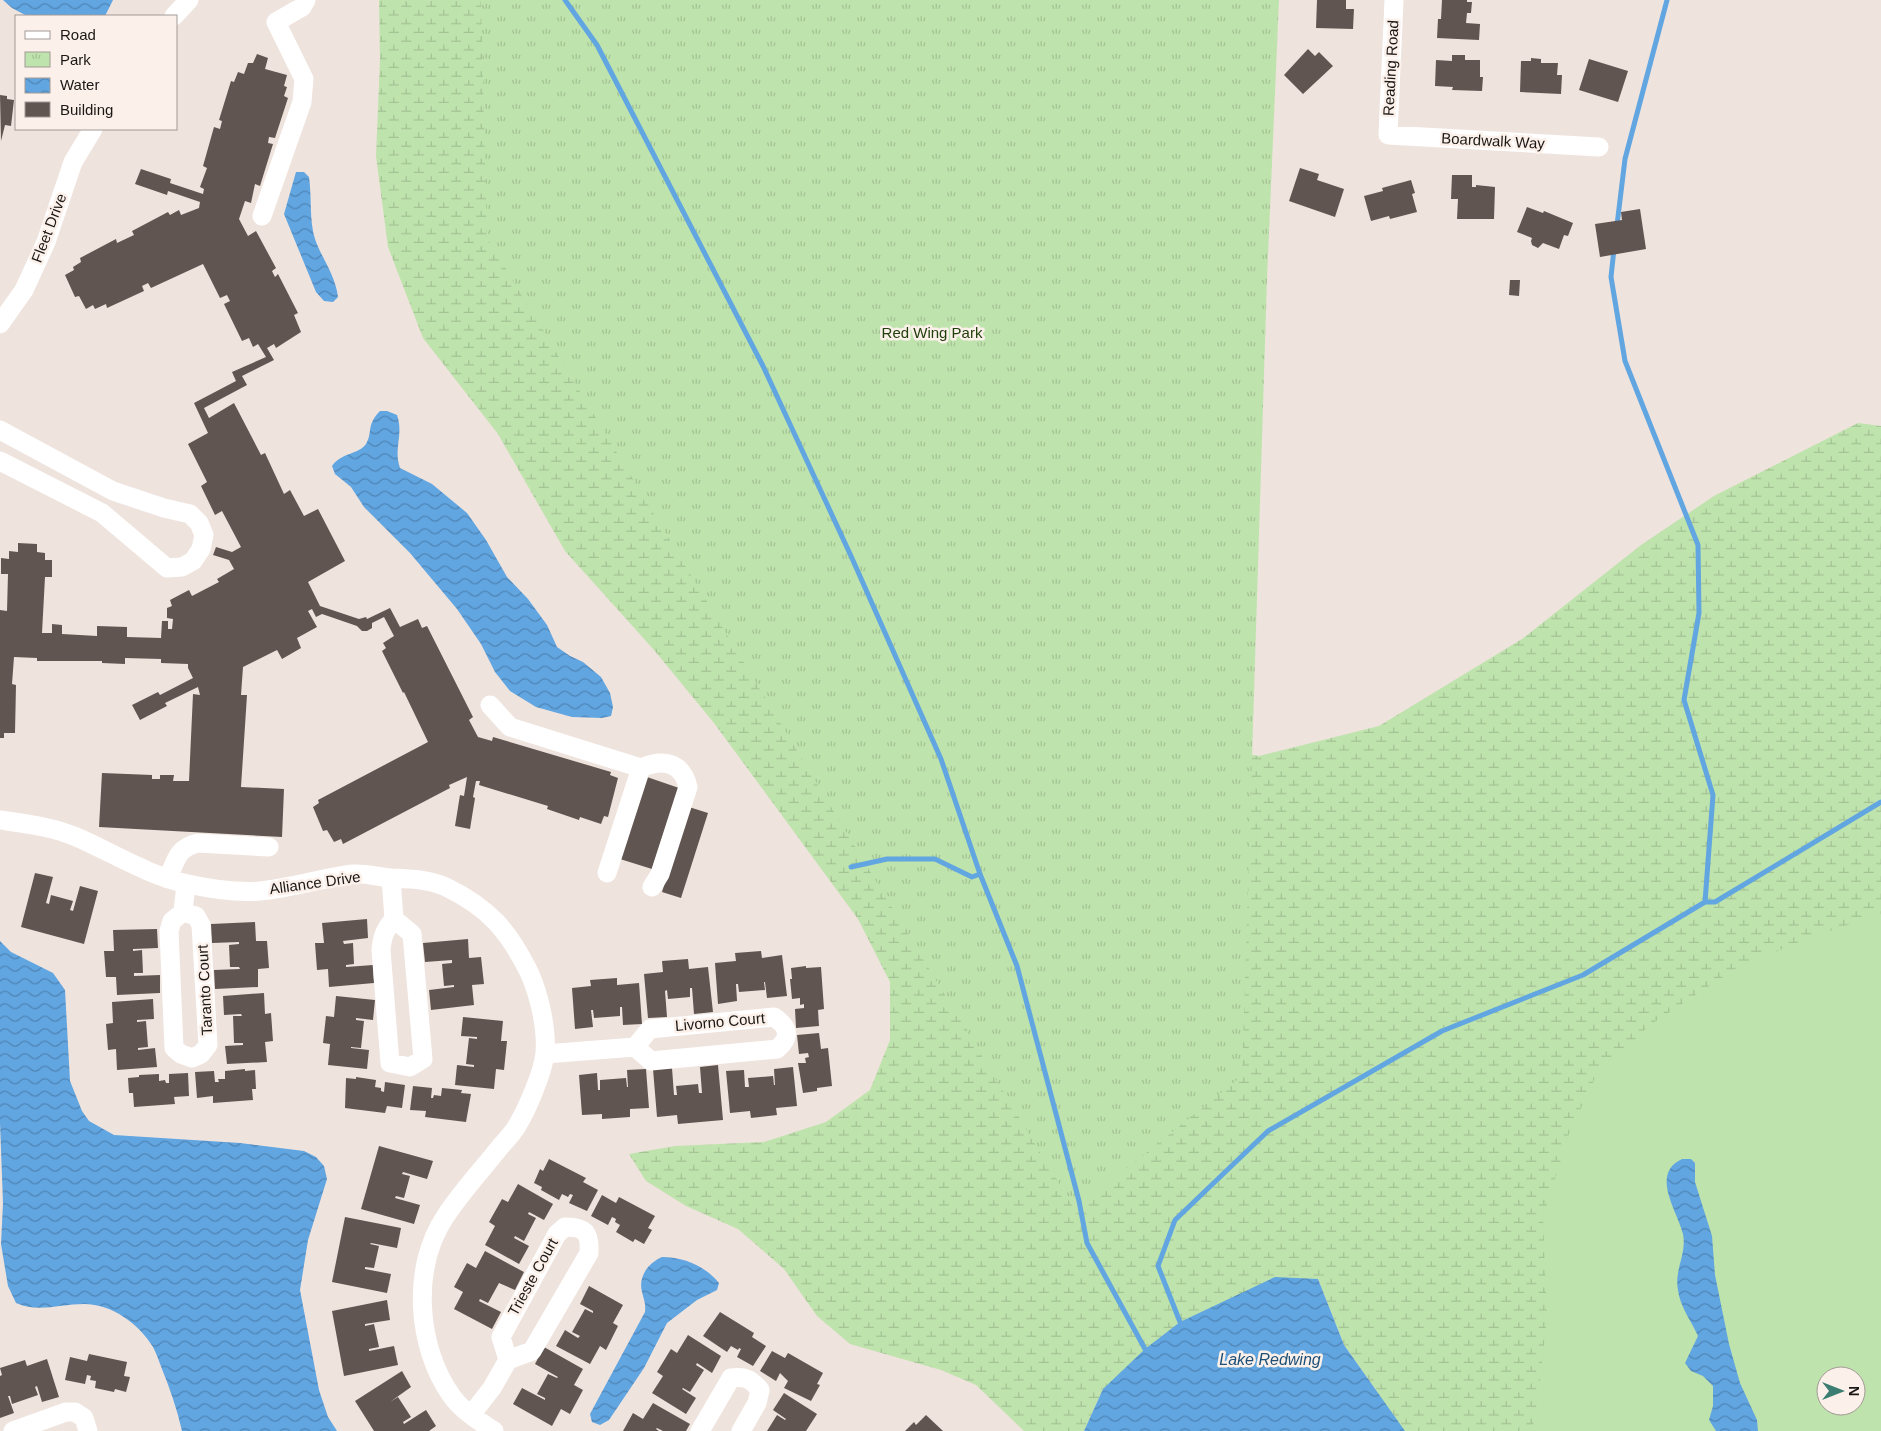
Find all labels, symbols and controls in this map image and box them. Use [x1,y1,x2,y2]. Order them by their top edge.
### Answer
legend [15,15,178,130]
street label: Reading Road [1380,20,1401,116]
text: Road [60,26,96,43]
text: Park [60,51,91,68]
text: Water [60,76,99,93]
text: Building [60,101,113,118]
street label: Boardwalk Way [1441,129,1546,152]
street label: Fleet Drive [28,191,69,265]
park label: Red Wing Park [882,324,983,341]
street label: Alliance Drive [268,868,362,897]
street label: Taranto Court [194,943,215,1036]
street label: Livorno Court [674,1009,766,1034]
street label: Trieste Court [504,1234,561,1319]
water label: Lake Redwing [1219,1351,1321,1368]
north arrow [1816,1366,1866,1416]
text: N [1846,1386,1862,1396]

